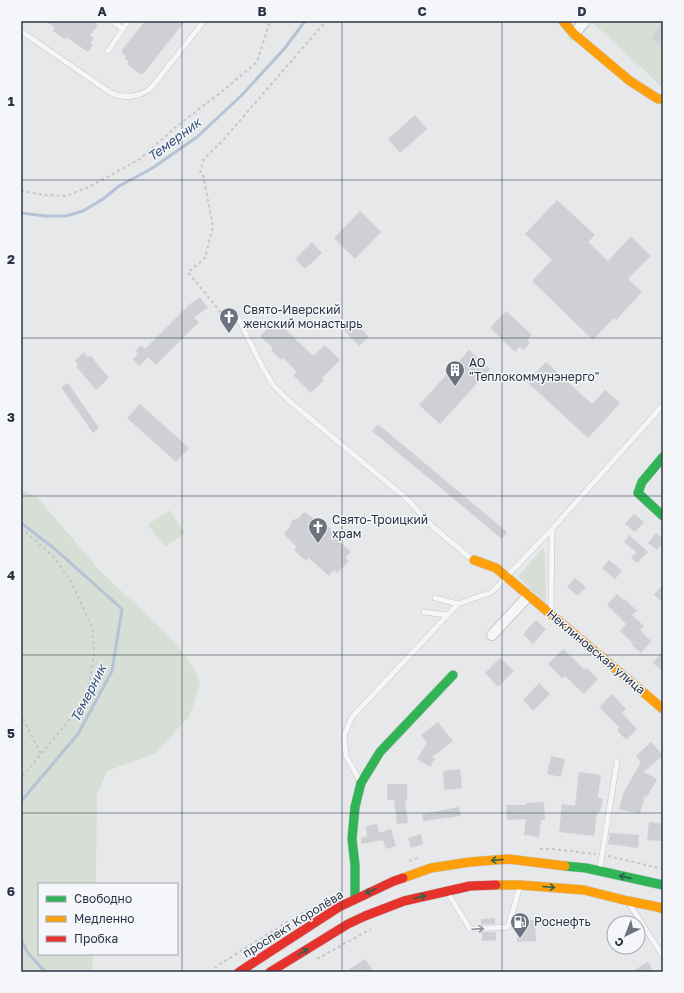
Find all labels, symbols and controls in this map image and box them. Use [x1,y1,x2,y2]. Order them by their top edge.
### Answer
text: A [97,3,107,19]
text: B [257,3,267,19]
text: C [417,3,427,19]
text: D [577,3,587,19]
text: 1 [8,93,15,109]
water label: Темерник [144,113,205,164]
text: 2 [7,251,15,267]
place label: Свято-Иверский женский монастырь [243,302,363,331]
church icon: Свято-Иверский женский монастырь [218,306,240,334]
place label: АО "Теплокоммунэнерго" [469,355,599,384]
building icon: АО "Теплокоммунэнерго" [444,359,466,387]
text: 3 [7,409,15,425]
place label: Свято-Троицкий храм [332,512,428,541]
church icon: Свято-Троицкий храм [307,516,329,544]
text: 4 [7,567,15,583]
street label: Неклиновская улица [544,606,649,697]
water label: Темерник [67,660,110,725]
text: 5 [7,725,15,741]
one-way arrow [490,857,503,864]
one-way arrow [619,872,632,880]
text: 6 [7,883,15,899]
legend [38,883,178,955]
one-way arrow [542,884,555,891]
street label: проспект Королёва [240,887,346,961]
one-way arrow [366,888,378,895]
text: Свободно [74,891,132,906]
one-way arrow [414,893,427,901]
text: Медленно [74,911,134,926]
fuel station icon: Роснефть [509,911,531,939]
place label: Роснефть [534,914,591,929]
north arrow [606,915,646,955]
one-way arrow [471,925,484,932]
text: Пробка [74,931,118,946]
text: С [611,935,626,950]
one-way arrow [297,947,309,955]

